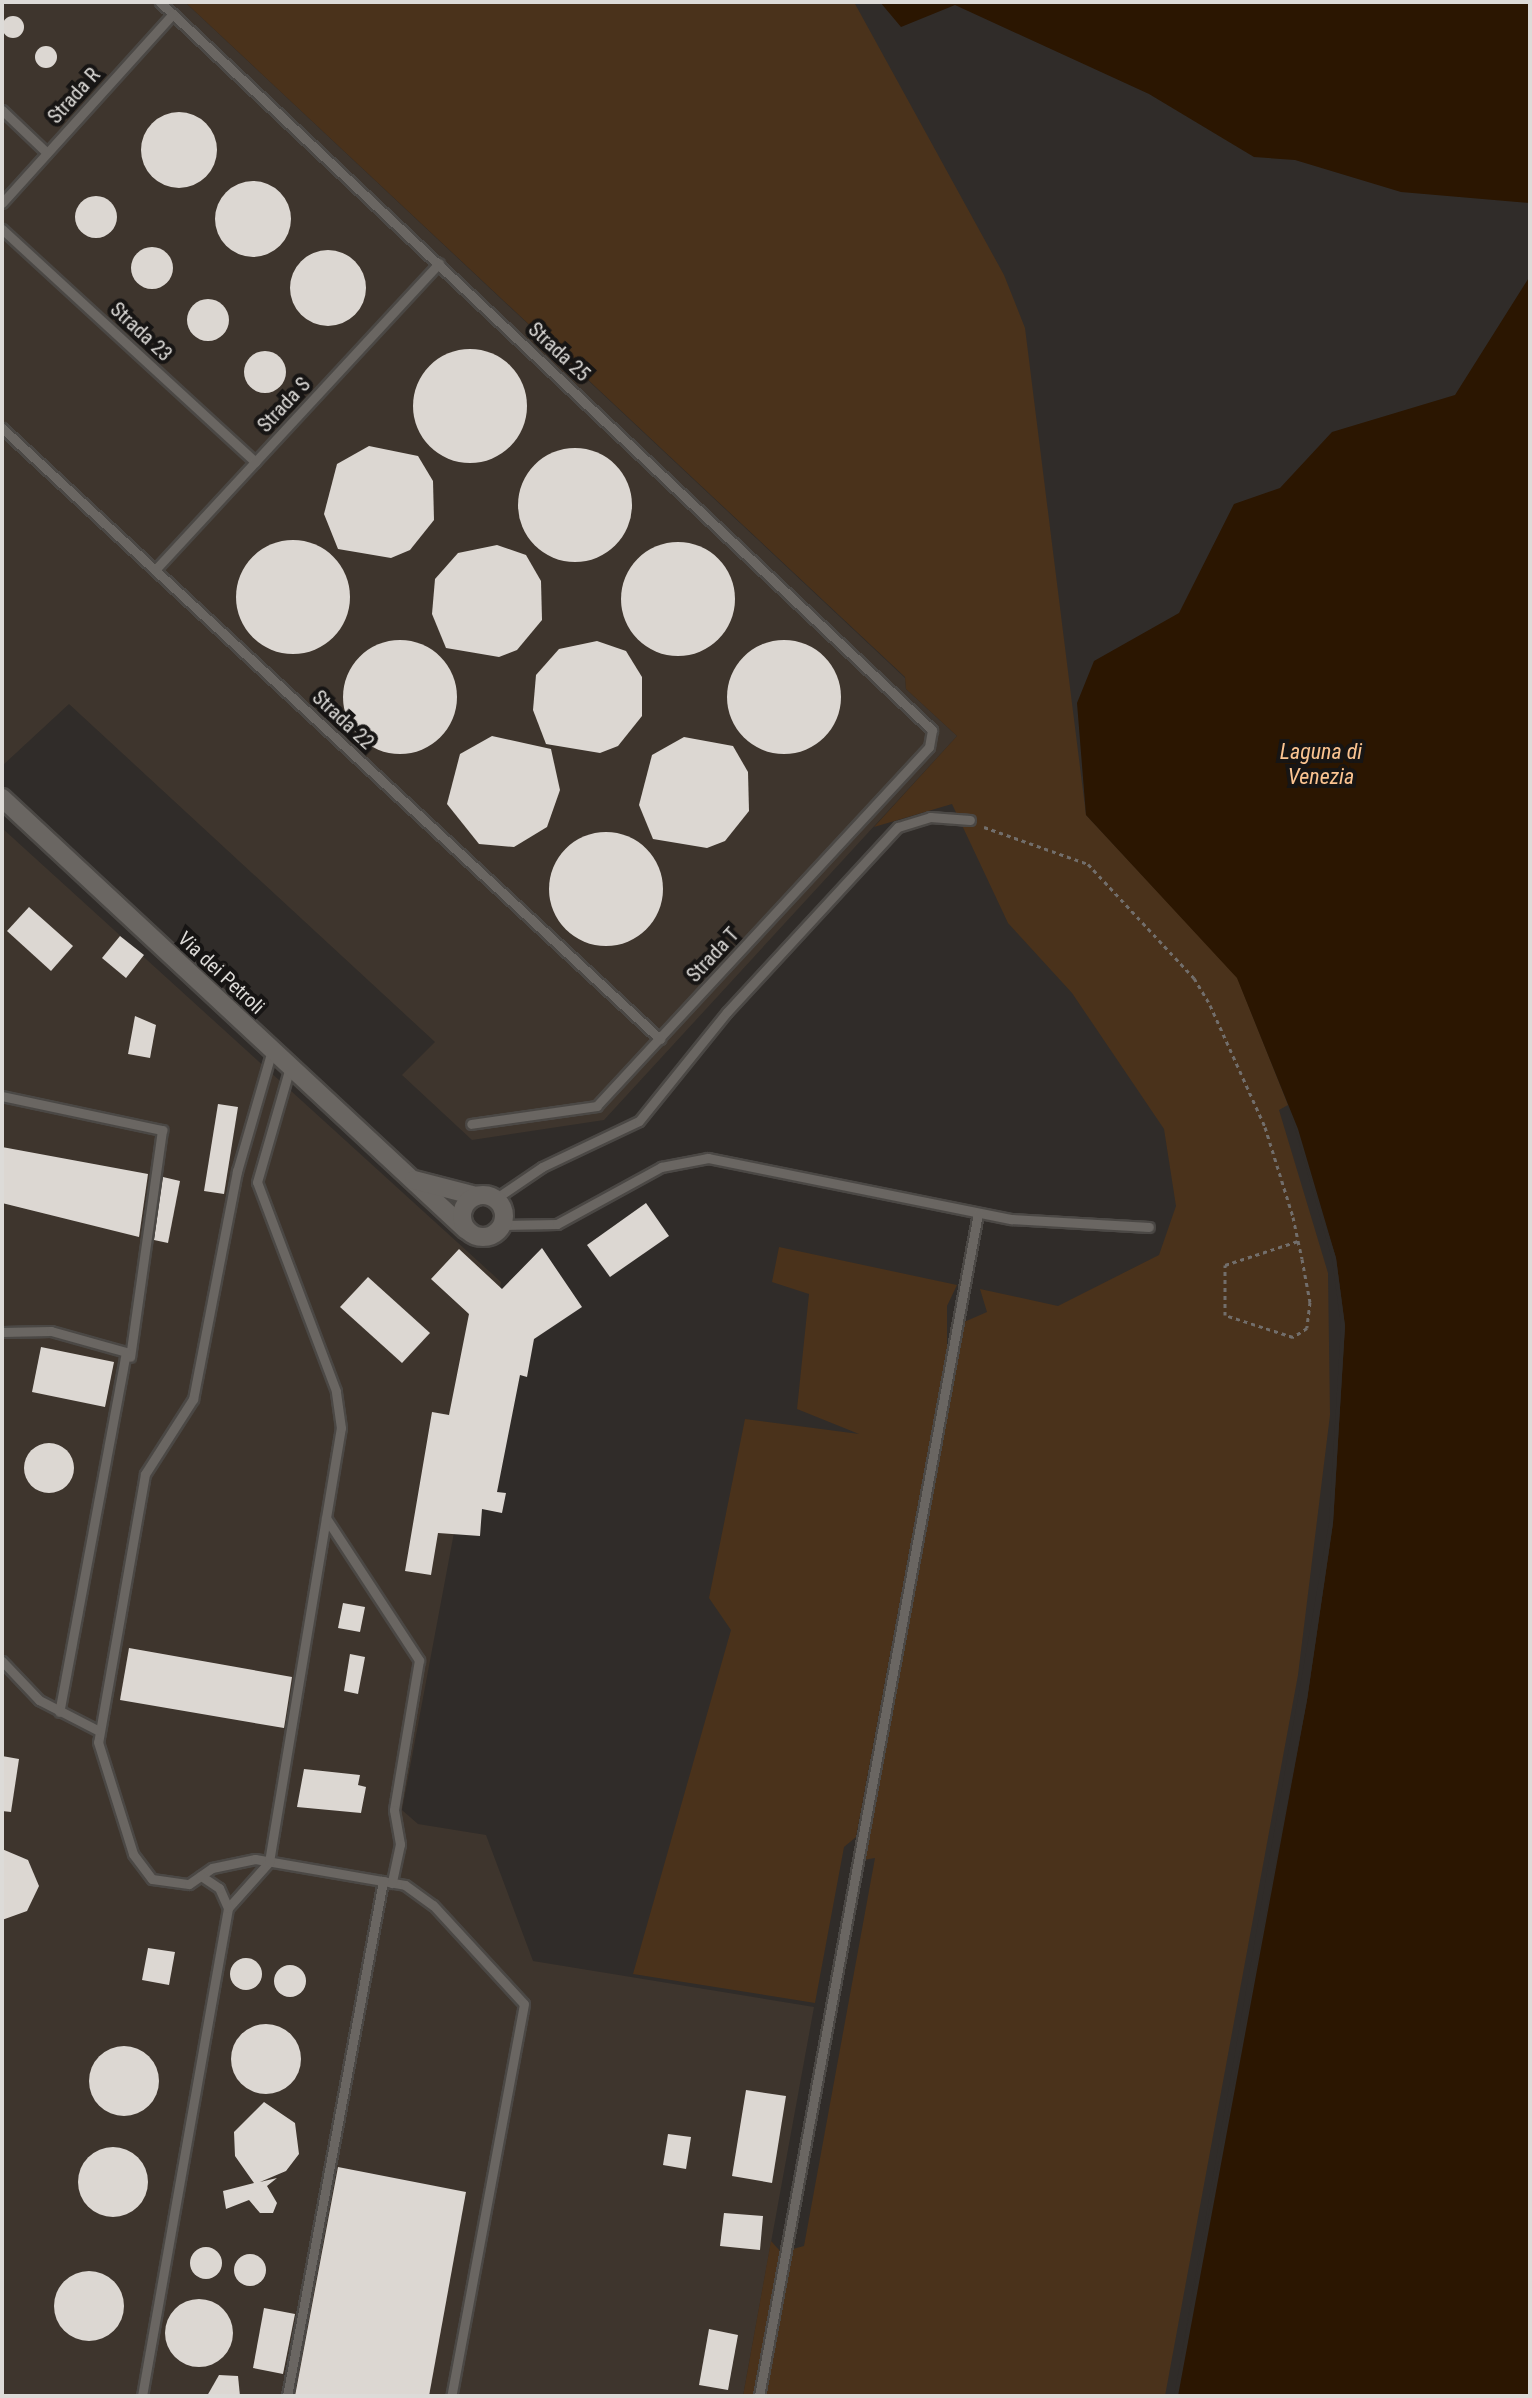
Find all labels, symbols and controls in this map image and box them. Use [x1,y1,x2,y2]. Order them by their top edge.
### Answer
street label: Strada R [43,63,105,129]
street label: Strada 23 [105,298,177,366]
street label: Strada 25 [523,318,595,386]
street label: Strada S [253,373,315,437]
street label: Strada 22 [307,686,379,754]
water label: Laguna di Venezia [1280,738,1362,790]
street label: Strada T [682,923,744,987]
street label: Via dei Petroli [173,927,269,1019]

